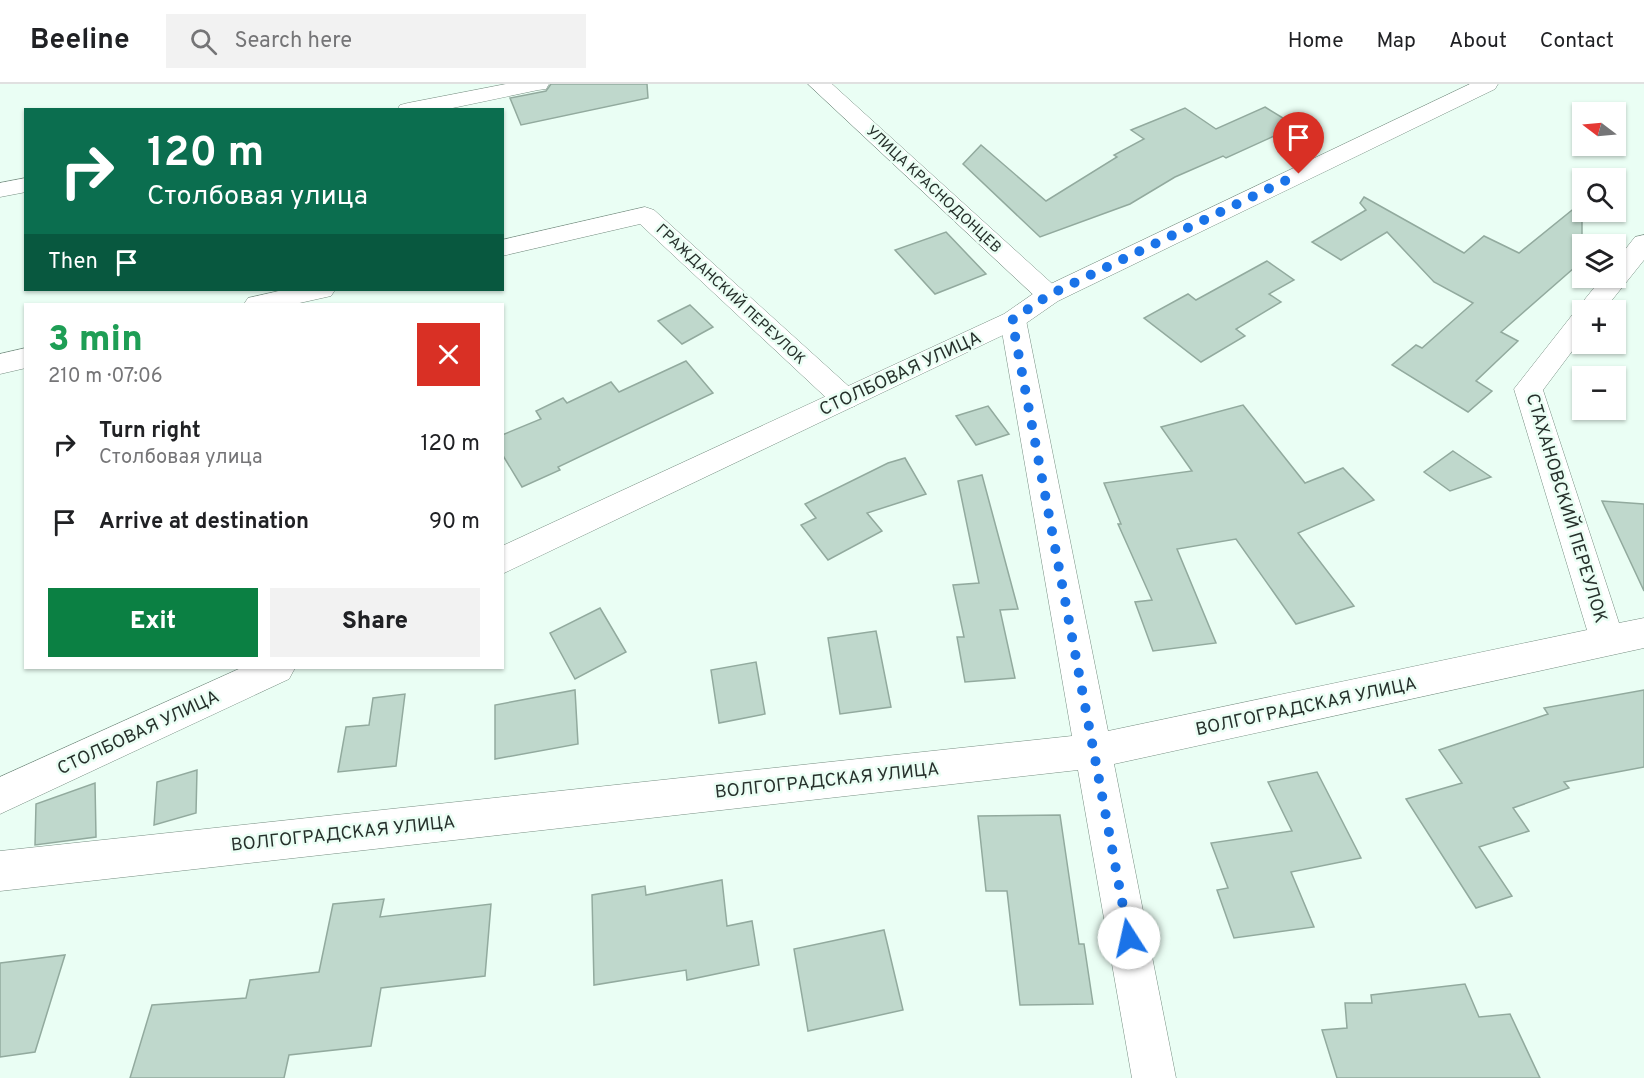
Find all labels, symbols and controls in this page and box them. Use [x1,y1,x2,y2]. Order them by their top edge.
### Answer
search box [166,14,586,68]
text: Beeline [30,23,130,59]
icon: search [187,25,220,58]
text: Search here [235,28,352,55]
text: Home [1288,28,1344,55]
text: Map [1377,28,1416,55]
text: About [1449,28,1507,55]
text: Contact [1540,28,1614,55]
north arrow [1572,102,1626,156]
map controls [1572,102,1626,420]
pin [1273,112,1324,174]
icon: arrive [1282,121,1315,154]
street label: УЛИЦА КРАСНОДОНЦЕВ [861,122,1005,258]
text: 120 m [147,128,264,181]
icon: right [48,132,126,210]
button: search [1572,168,1626,222]
text: Столбовая улица [147,180,368,214]
street label: ГРАЖДАНСКИЙ ПЕРЕУЛОК [651,219,810,370]
button: layers [1572,234,1626,288]
icon: arrive [110,246,143,279]
text: Then [48,249,98,276]
button: + [1572,300,1626,354]
text: 3 min [48,318,143,364]
button: close [417,323,480,386]
street label: СТОЛБОВАЯ УЛИЦА [816,327,985,422]
text: 210 m · 07:06 [48,364,163,390]
button: − [1572,366,1626,420]
street label: СТАХАНОВСКИЙ ПЕРЕУЛОК [1520,390,1613,626]
text: Turn right [99,418,201,445]
icon: right [48,428,81,461]
text: 120 m [420,431,480,458]
text: Столбовая улица [99,445,263,471]
icon: arrive [48,506,81,539]
text: Arrive at destination [99,509,309,536]
text: 90 m [429,509,480,536]
button: Exit [48,588,258,657]
button: Share [270,588,480,657]
street label: ВОЛГОГРАДСКАЯ УЛИЦА [1194,673,1419,742]
street label: СТОЛБОВАЯ УЛИЦА [54,686,223,781]
street label: ВОЛГОГРАДСКАЯ УЛИЦА [714,758,940,805]
street label: ВОЛГОГРАДСКАЯ УЛИЦА [230,811,456,858]
position arrow [1097,906,1161,970]

